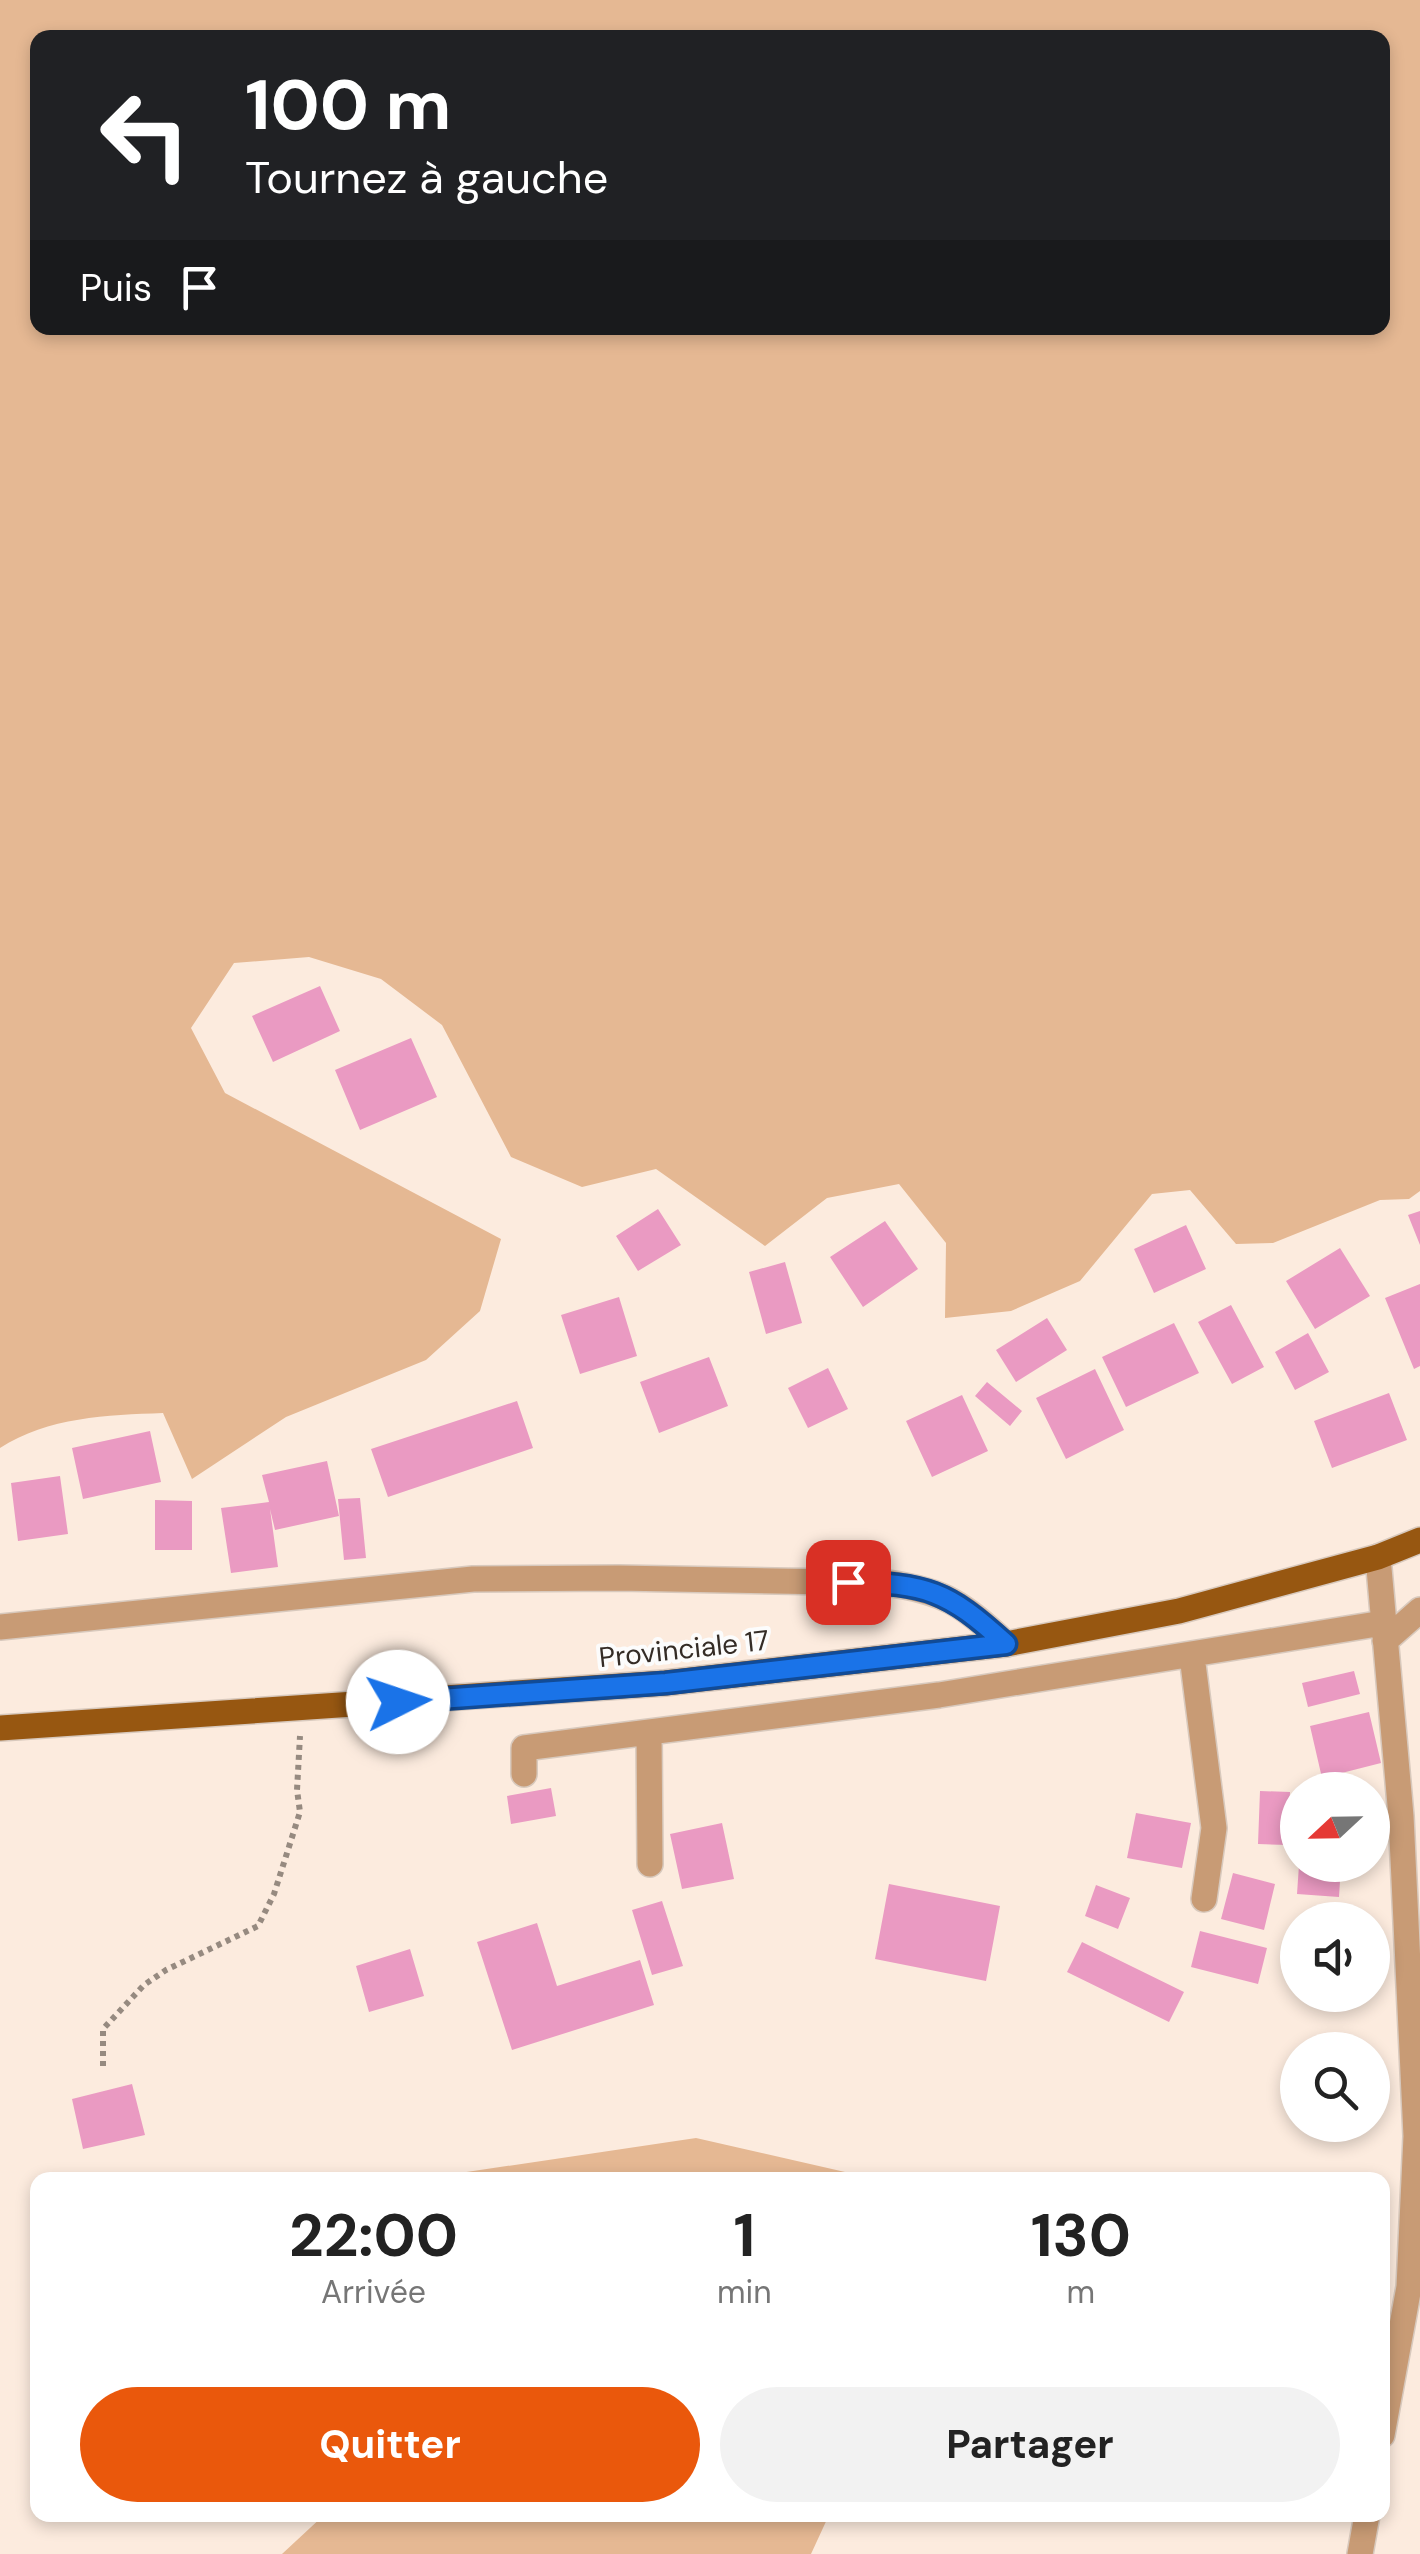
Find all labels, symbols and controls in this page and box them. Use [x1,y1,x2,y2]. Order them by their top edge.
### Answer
text: 100 m [245,60,451,151]
icon: left [80,70,210,200]
text: Tournez à gauche [245,148,608,207]
icon: arrive [172,260,227,315]
text: Puis [80,263,152,313]
pin [806,1540,891,1625]
icon: arrive [821,1555,876,1610]
street label: Provinciale 17 [597,1622,771,1676]
position arrow [346,1650,450,1754]
north arrow [1280,1772,1390,1882]
map controls [1280,1772,1390,2142]
button: sound [1280,1902,1390,2012]
button: search [1280,2032,1390,2142]
text: 22:00 [289,2196,458,2275]
text: 1 [733,2196,755,2275]
text: 130 [1031,2196,1131,2275]
text: Arrivée [321,2271,426,2313]
text: min [717,2271,772,2313]
text: m [1067,2271,1095,2313]
button: Quitter [80,2387,700,2502]
button: Partager [720,2387,1340,2502]

